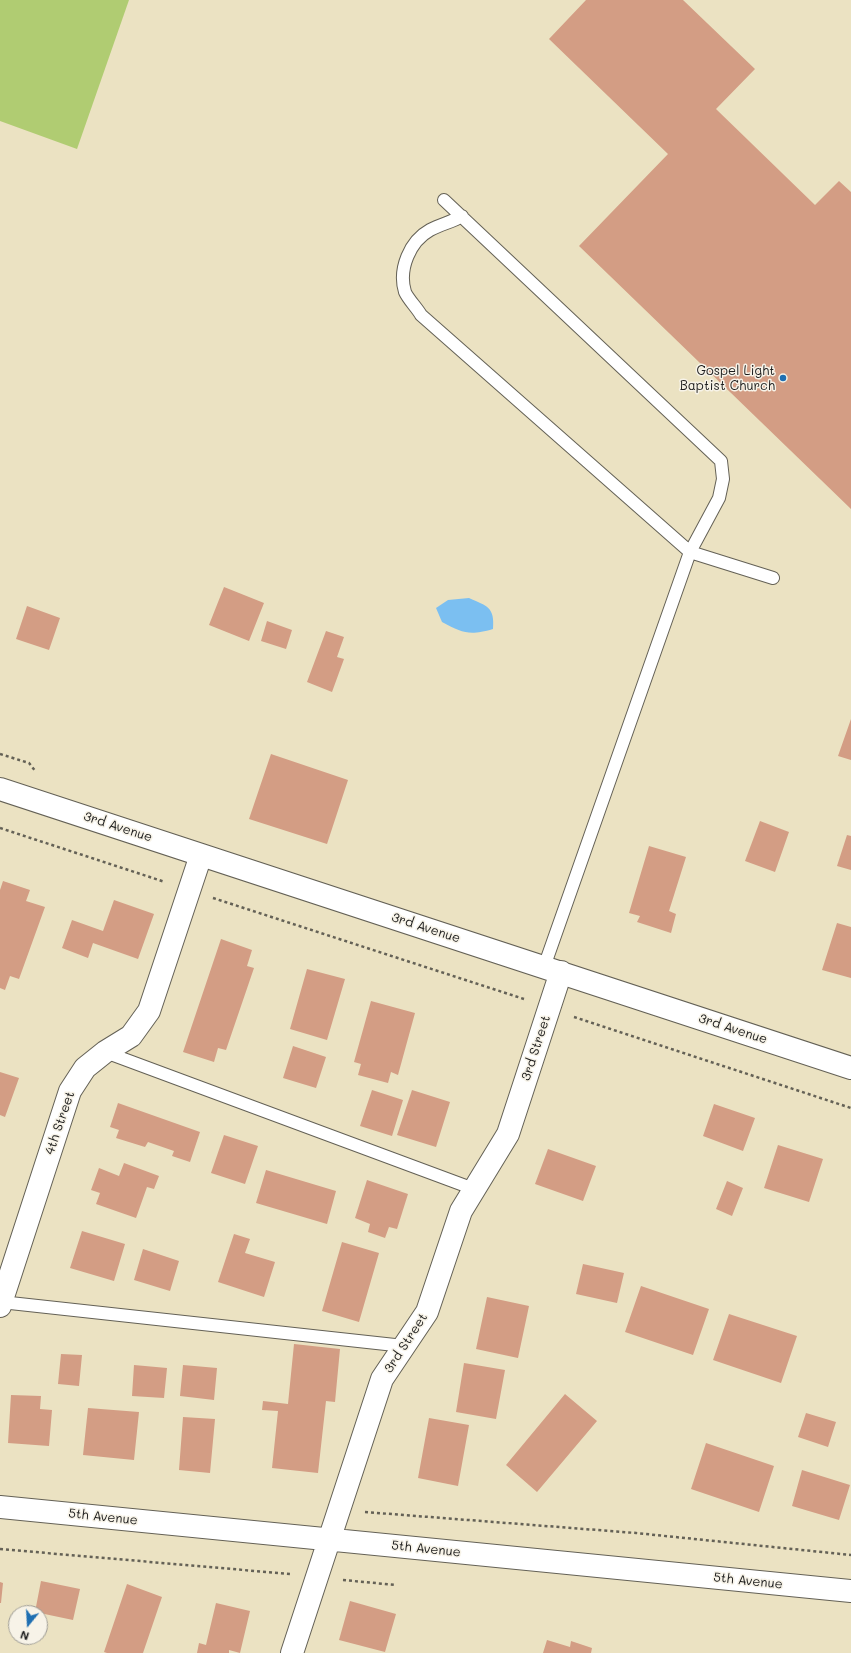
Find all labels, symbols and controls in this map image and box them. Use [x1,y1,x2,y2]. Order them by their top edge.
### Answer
place label: Gospel Light Baptist Church [680,363,775,394]
marker: Gospel Light Baptist Church [778,373,788,383]
street label: 3rd Avenue [82,809,154,845]
street label: 3rd Avenue [390,910,462,946]
street label: 3rd Avenue [697,1011,769,1047]
street label: 3rd Street [518,1013,554,1083]
street label: 4th Street [42,1089,78,1157]
street label: 3rd Street [381,1310,431,1376]
street label: 5th Avenue [67,1506,139,1528]
street label: 5th Avenue [390,1538,462,1560]
street label: 5th Avenue [712,1570,784,1592]
north arrow [8,1605,48,1645]
text: N [18,1628,31,1644]

